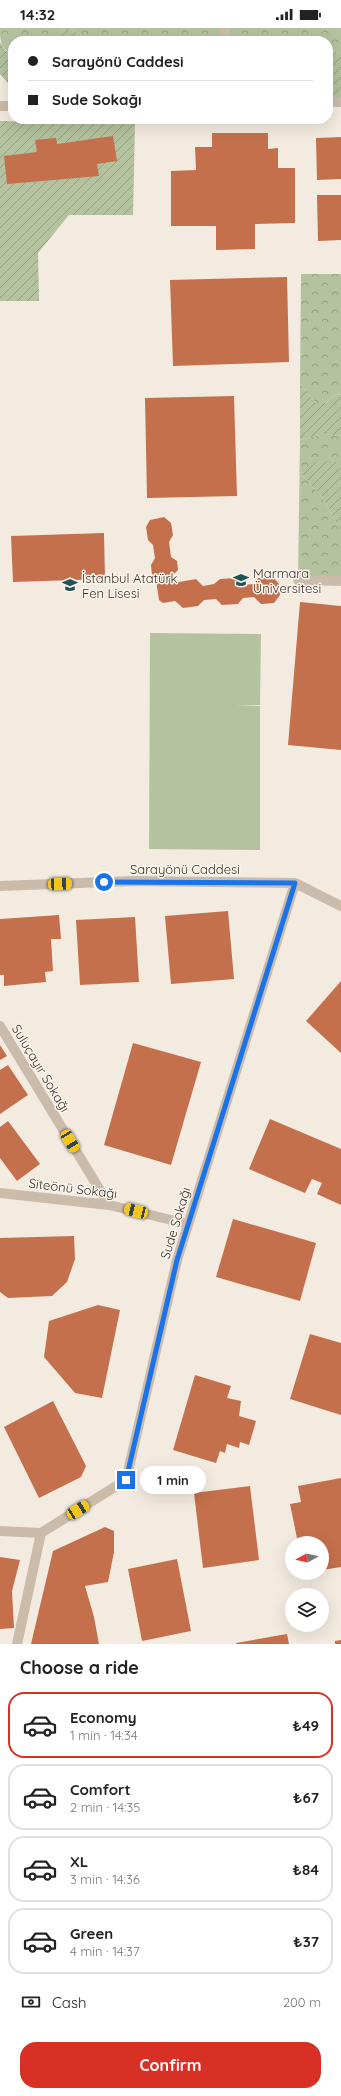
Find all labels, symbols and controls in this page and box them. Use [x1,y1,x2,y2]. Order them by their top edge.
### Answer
text: 14:32 [20,5,55,24]
text: Sarayönü Caddesi [52,52,184,71]
text: Sude Sokağı [52,90,142,109]
place label: Marmara Üniversitesi [253,565,321,596]
place label: İstanbul Atatürk Fen Lisesi [82,570,177,601]
school or university icon: Marmara Üniversitesi [232,571,250,589]
school or university icon: İstanbul Atatürk Fen Lisesi [61,576,79,594]
street label: Sarayönü Caddesi [130,861,240,877]
route start [95,873,113,891]
car [48,878,72,890]
street label: Suluçayır Sokağı [9,1021,73,1115]
car [59,1128,81,1154]
street label: Siteönü Sokağı [28,1175,118,1201]
street label: Sude Sokağı [156,1185,194,1261]
car [123,1202,149,1220]
callout: 1 min [140,1466,206,1494]
route end [117,1471,135,1489]
text: 1 min [157,1472,189,1488]
car [65,1499,91,1521]
north arrow [285,1536,329,1580]
map controls [285,1536,329,1632]
button: layers [285,1588,329,1632]
text: Choose a ride [20,1656,139,1679]
icon: car [22,1707,58,1743]
text: Economy [70,1708,137,1727]
text: ₺49 [292,1716,319,1735]
text: 1 min · 14:34 [70,1727,138,1743]
icon: car [22,1779,58,1815]
text: Comfort [70,1780,131,1799]
text: ₺67 [293,1788,319,1807]
text: 2 min · 14:35 [70,1799,140,1815]
icon: car [22,1851,58,1887]
text: XL [70,1852,88,1871]
text: ₺84 [292,1860,319,1879]
text: 3 min · 14:36 [70,1871,140,1887]
icon: car [22,1923,58,1959]
text: Green [70,1924,113,1943]
text: ₺37 [293,1932,319,1951]
text: 4 min · 14:37 [70,1943,140,1959]
icon: cash [20,1991,42,2013]
text: Cash [52,1993,86,2012]
text: 200 m [283,1994,321,2010]
button: Confirm [20,2042,321,2088]

